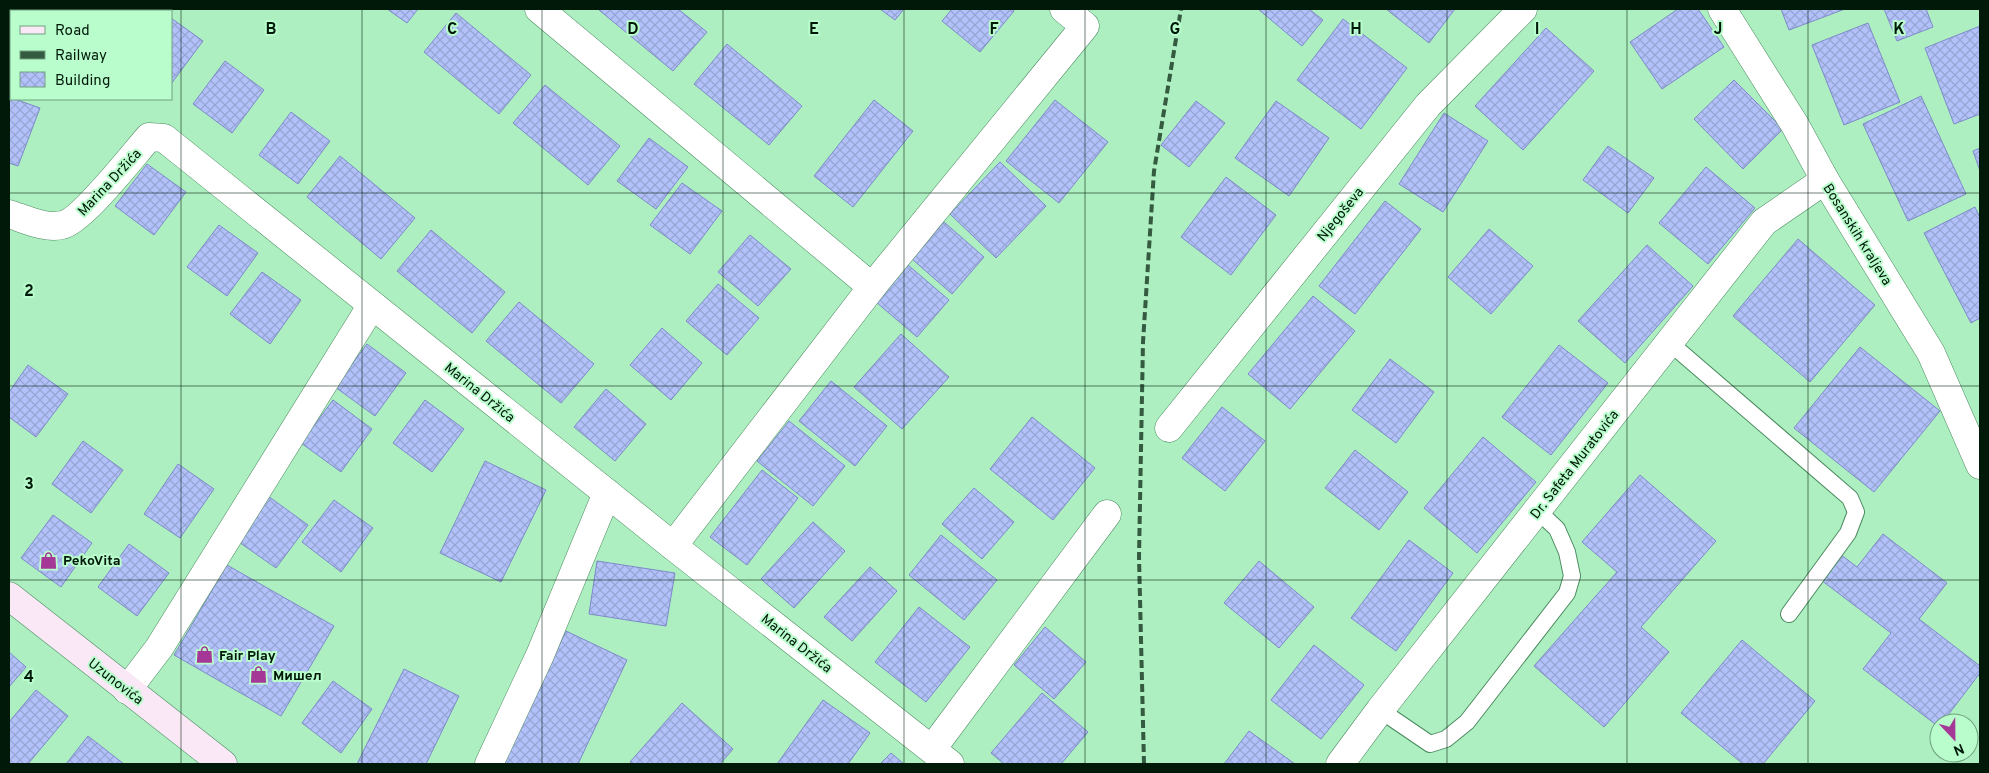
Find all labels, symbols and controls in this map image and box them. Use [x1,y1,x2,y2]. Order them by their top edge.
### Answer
legend [10,10,172,100]
text: B [265,20,277,40]
text: C [447,20,457,40]
text: D [627,20,639,40]
text: E [809,20,819,40]
text: F [989,20,999,40]
text: G [1170,20,1180,40]
text: H [1350,20,1362,40]
text: I [1535,20,1539,40]
text: J [1714,20,1722,40]
text: K [1893,20,1905,40]
text: Road [55,22,90,41]
text: Railway [55,47,107,66]
text: Building [55,72,110,91]
street label: Marina Držića [75,146,146,220]
street label: Bosanskih kraljeva [1819,181,1895,289]
street label: Njegoševa [1314,184,1368,245]
text: 2 [24,282,34,302]
street label: Marina Držića [440,360,518,427]
street label: Dr. Safeta Muratovića [1527,407,1623,523]
text: 3 [24,475,34,495]
shop icon: PekoVita [39,550,59,570]
place label: PekoVita [63,553,120,570]
street label: Marina Držića [757,611,835,677]
shop icon: Fair Play [195,645,215,665]
place label: Fair Play [219,648,276,665]
street label: Uzunovića [84,655,146,709]
shop icon: Мишел [249,665,269,685]
text: 4 [24,668,34,688]
place label: Мишел [273,668,322,685]
north arrow [1929,713,1979,763]
text: N [1950,739,1966,758]

